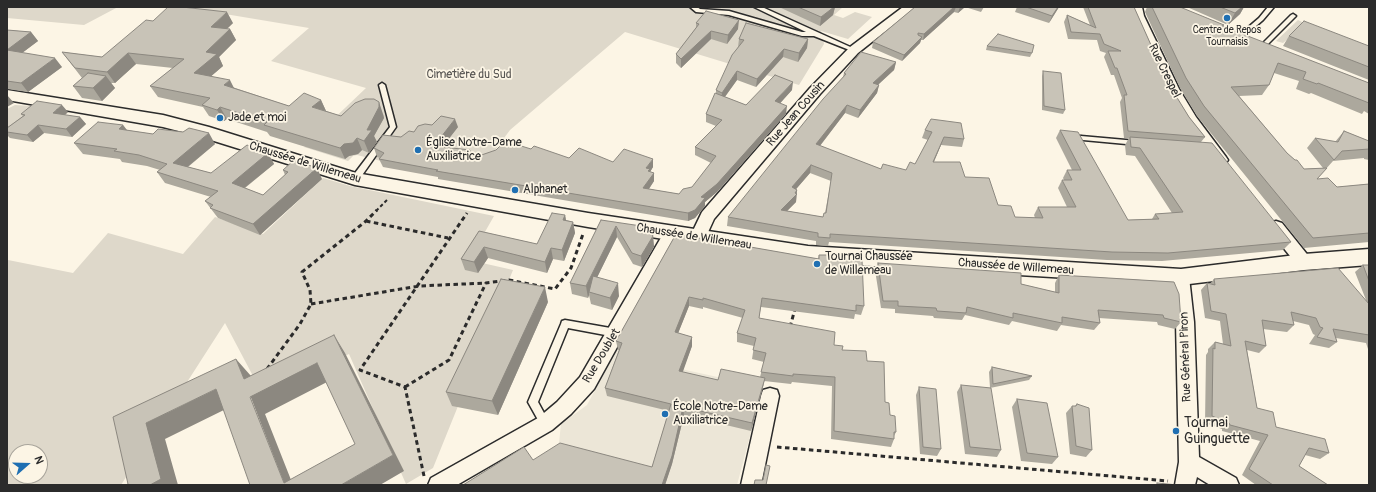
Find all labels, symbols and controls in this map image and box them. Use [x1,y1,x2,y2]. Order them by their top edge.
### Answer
marker: Centre de Repos Tournaisis [1222,13,1232,23]
place label: Centre de Repos Tournaisis [1193,24,1261,48]
street label: Rue Crespel [1145,41,1183,101]
park label: Cimetière du Sud [426,68,512,82]
street label: Rue Jean Cousin [764,78,828,150]
place label: Jade et moi [228,111,286,125]
marker: Jade et moi [215,113,225,123]
place label: Église Notre-Dame Auxiliatrice [426,136,522,164]
street label: Chaussée de Willemeau [247,139,363,187]
marker: Église Notre-Dame Auxiliatrice [413,145,423,155]
place label: Alphanet [523,183,568,197]
marker: Alphanet [510,185,520,195]
street label: Chaussée de Willemeau [635,221,753,253]
place label: Tournai Chaussée de Willemeau [825,250,912,278]
street label: Chaussée de Willemeau [957,256,1075,278]
marker: Tournai Chaussée de Willemeau [812,259,822,269]
street label: Rue Général Piron [1177,312,1195,402]
street label: Rue Doublet [580,326,624,386]
place label: École Notre-Dame Auxiliatrice [673,400,768,428]
marker: École Notre-Dame Auxiliatrice [660,409,670,419]
place label: Tournai Guinguette [1184,415,1250,448]
marker: Tournai Guinguette [1171,426,1181,436]
north arrow [8,444,48,484]
text: N [31,454,46,466]

